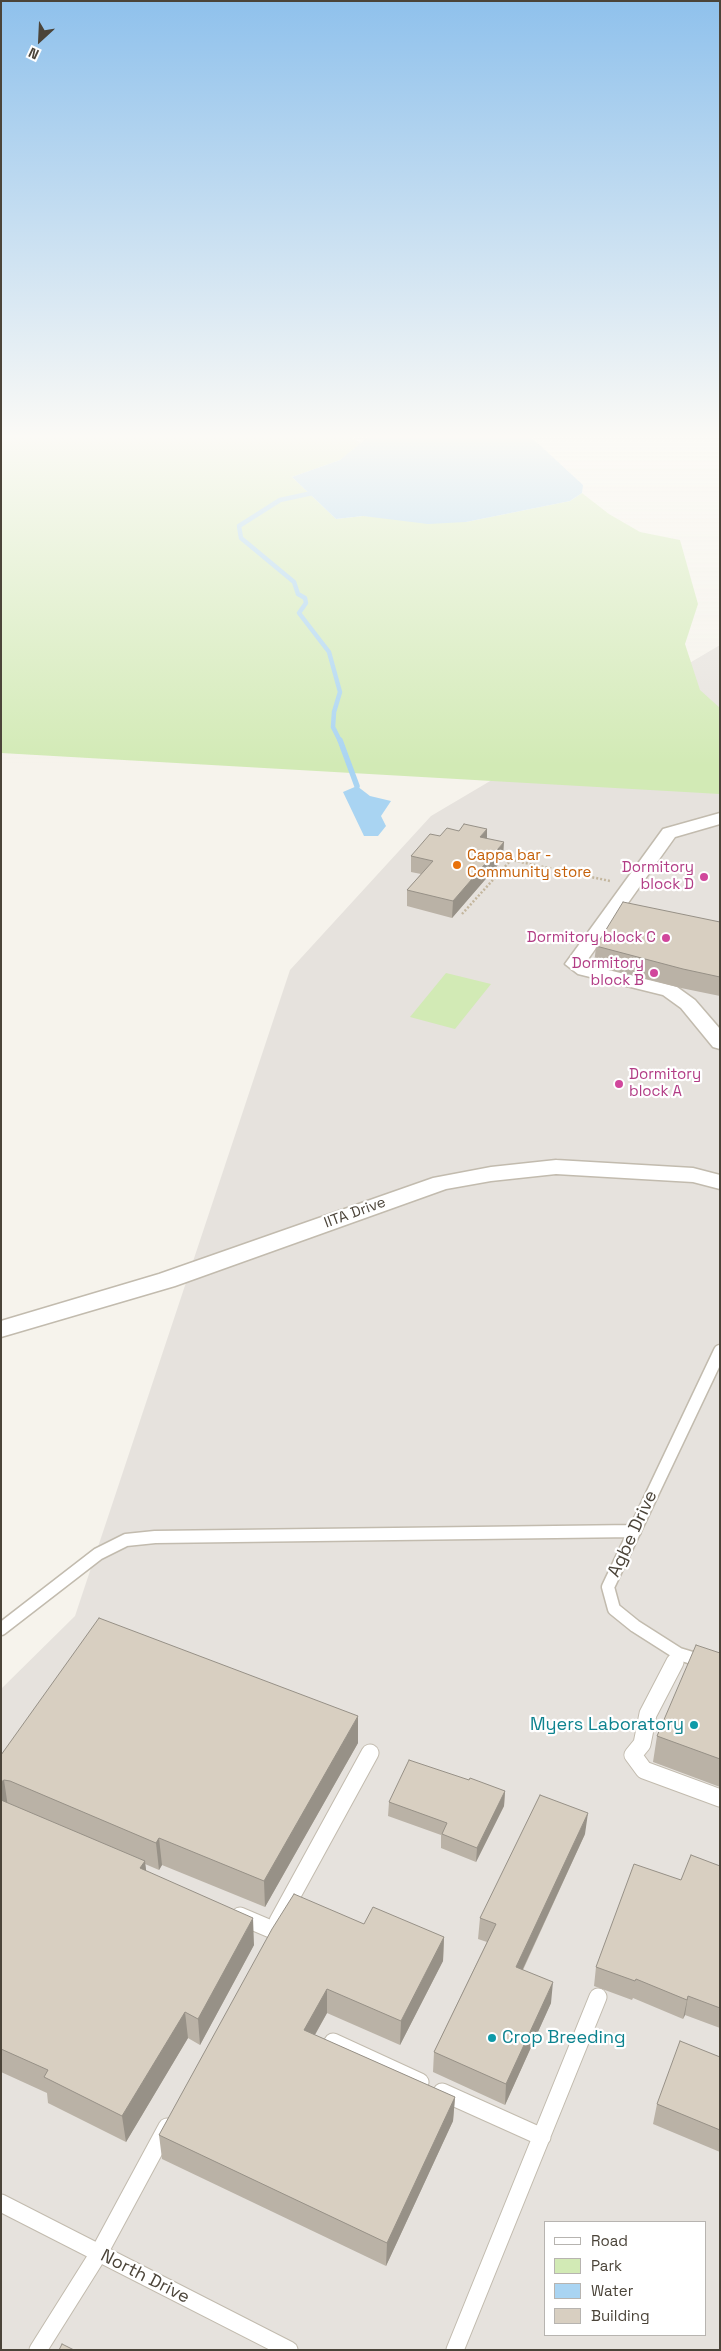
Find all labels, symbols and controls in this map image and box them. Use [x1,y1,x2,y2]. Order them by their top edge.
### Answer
north arrow [15,15,65,65]
text: N [26,43,42,64]
place label: Cappa bar - Community store [467,847,591,882]
marker: Cappa bar - Community store [451,859,463,871]
place label: Dormitory block D [622,859,694,894]
marker: Dormitory block D [698,871,710,883]
place label: Dormitory block C [527,929,656,947]
marker: Dormitory block C [660,932,672,944]
place label: Dormitory block B [572,955,644,990]
marker: Dormitory block B [648,967,660,979]
place label: Dormitory block A [629,1066,701,1101]
marker: Dormitory block A [613,1078,625,1090]
street label: IITA Drive [322,1194,388,1232]
street label: Agbe Drive [604,1487,662,1581]
place label: Myers Laboratory [530,1714,684,1736]
marker: Myers Laboratory [688,1719,700,1731]
place label: Crop Breeding [502,2027,626,2049]
marker: Crop Breeding [486,2032,498,2044]
legend [544,2221,706,2336]
text: Road [591,2231,628,2250]
street label: North Drive [97,2245,193,2309]
text: Park [591,2256,622,2275]
text: Water [591,2281,633,2300]
text: Building [591,2306,650,2325]

